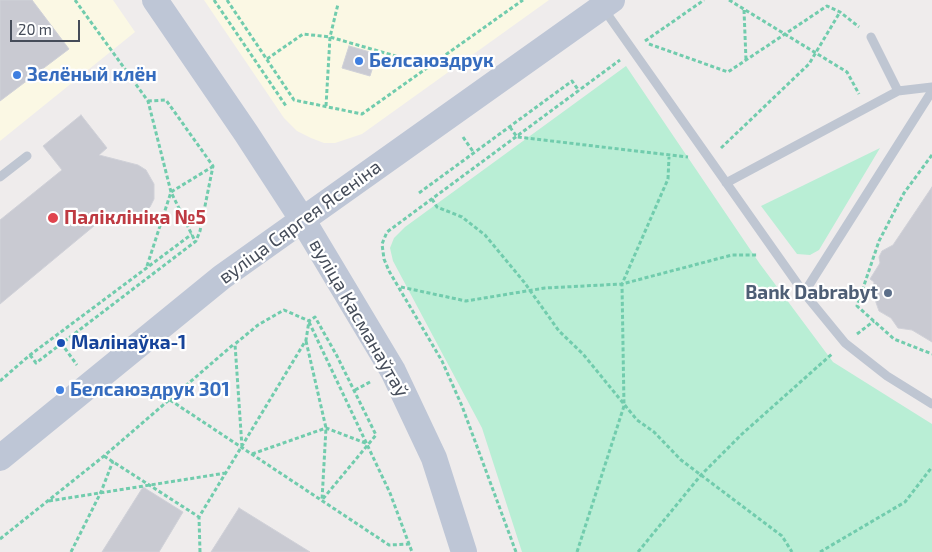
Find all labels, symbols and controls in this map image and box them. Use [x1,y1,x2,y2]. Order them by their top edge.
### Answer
scale bar [12,10,82,42]
text: 20 m [18,20,52,38]
place label: Белсаюздрук [369,50,494,72]
marker: Белсаюздрук [353,55,365,67]
place label: Зелёный клён [27,64,157,86]
marker: Зелёный клён [11,69,23,81]
street label: вуліца Сяргея Ясеніна [214,155,386,289]
place label: Паліклініка №5 [64,207,206,229]
marker: Паліклініка №5 [46,211,60,225]
street label: вуліца Касманаўтаў [304,235,414,401]
place label: Bank Dabrabyt [745,282,878,304]
marker: Bank Dabrabyt [882,287,894,299]
place label: Малінаўка-1 [71,332,186,354]
marker: Малінаўка-1 [55,337,67,349]
place label: Белсаюздрук 301 [70,379,230,401]
marker: Белсаюздрук 301 [54,384,66,396]

